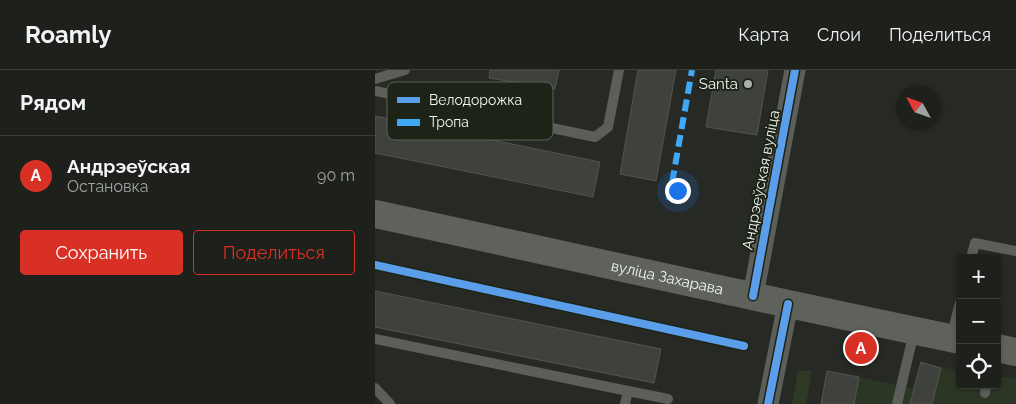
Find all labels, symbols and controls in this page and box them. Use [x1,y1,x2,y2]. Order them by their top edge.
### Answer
text: Roamly [25,20,111,49]
text: Карта [738,24,789,45]
text: Слои [817,24,861,45]
text: Поделиться [889,24,991,45]
place label: Santa [699,75,738,93]
marker: Santa [742,78,754,90]
legend [387,82,553,140]
north arrow [896,85,941,130]
text: Рядом [20,90,86,115]
text: Велодорожка [429,92,522,108]
street label: Андрэеўская вуліца [739,108,783,252]
text: Тропа [429,114,469,130]
text: Андрэеўская [67,155,190,177]
text: A [31,166,41,185]
text: 90 m [317,166,355,185]
text: Остановка [67,177,149,196]
your location [665,178,691,204]
button: Сохранить [20,230,183,275]
button: Поделиться [193,230,355,275]
map controls [956,254,1001,389]
button: + [956,254,1001,299]
street label: вуліца Захарава [609,257,725,299]
button: − [956,299,1001,344]
pin: A [845,329,877,367]
button: locate [956,344,1001,389]

